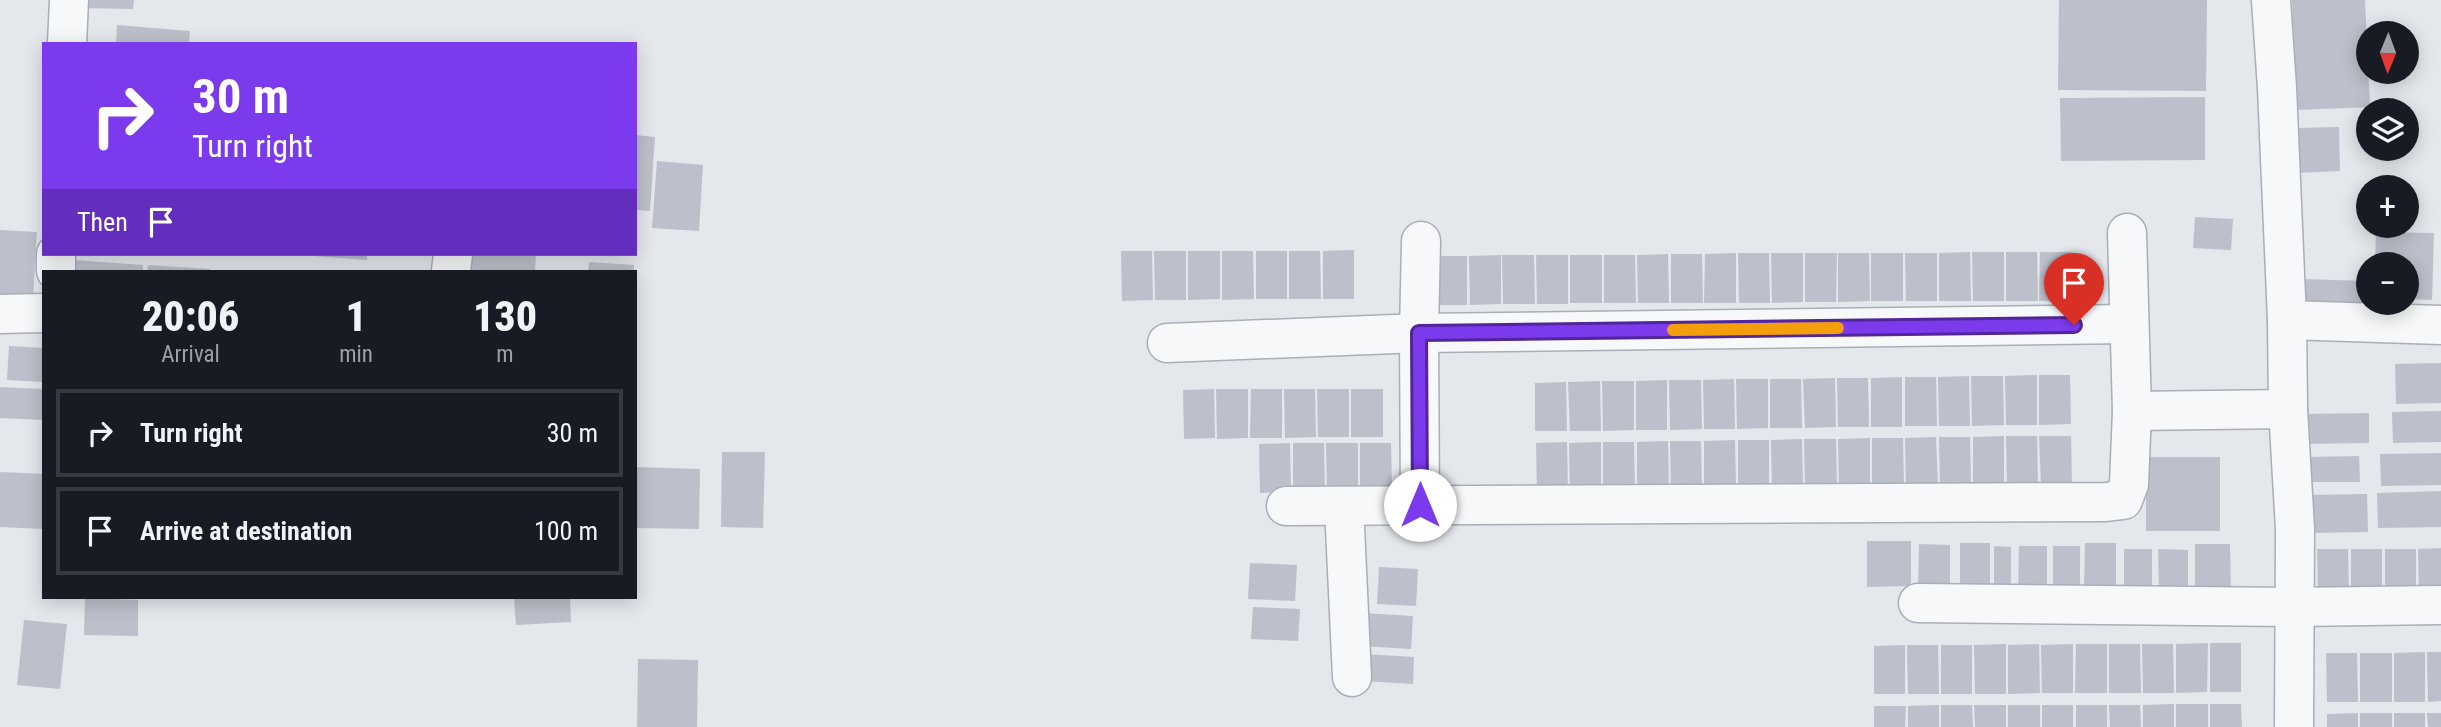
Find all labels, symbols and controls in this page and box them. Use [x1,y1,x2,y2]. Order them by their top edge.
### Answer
north arrow [2356,21,2418,84]
map controls [2356,21,2419,315]
text: 30 m [192,68,289,125]
icon: right [77,70,168,161]
button: layers [2356,98,2419,161]
text: Turn right [192,127,313,165]
button: + [2356,175,2419,238]
icon: arrive [142,203,180,241]
text: Then [77,207,128,237]
button: − [2356,252,2419,315]
pin [2044,253,2104,325]
icon: arrive [2055,264,2093,302]
text: 20:06 [142,292,239,341]
text: 1 [345,292,367,341]
text: 130 [473,292,537,341]
text: Arrival [161,341,220,368]
text: min [339,341,373,368]
text: m [496,341,514,368]
icon: right [81,414,119,452]
text: Turn right [140,418,242,448]
text: 30 m [547,418,598,448]
position arrow [1383,468,1457,542]
icon: arrive [81,512,119,550]
text: Arrive at destination [140,516,352,546]
text: 100 m [534,516,598,546]

